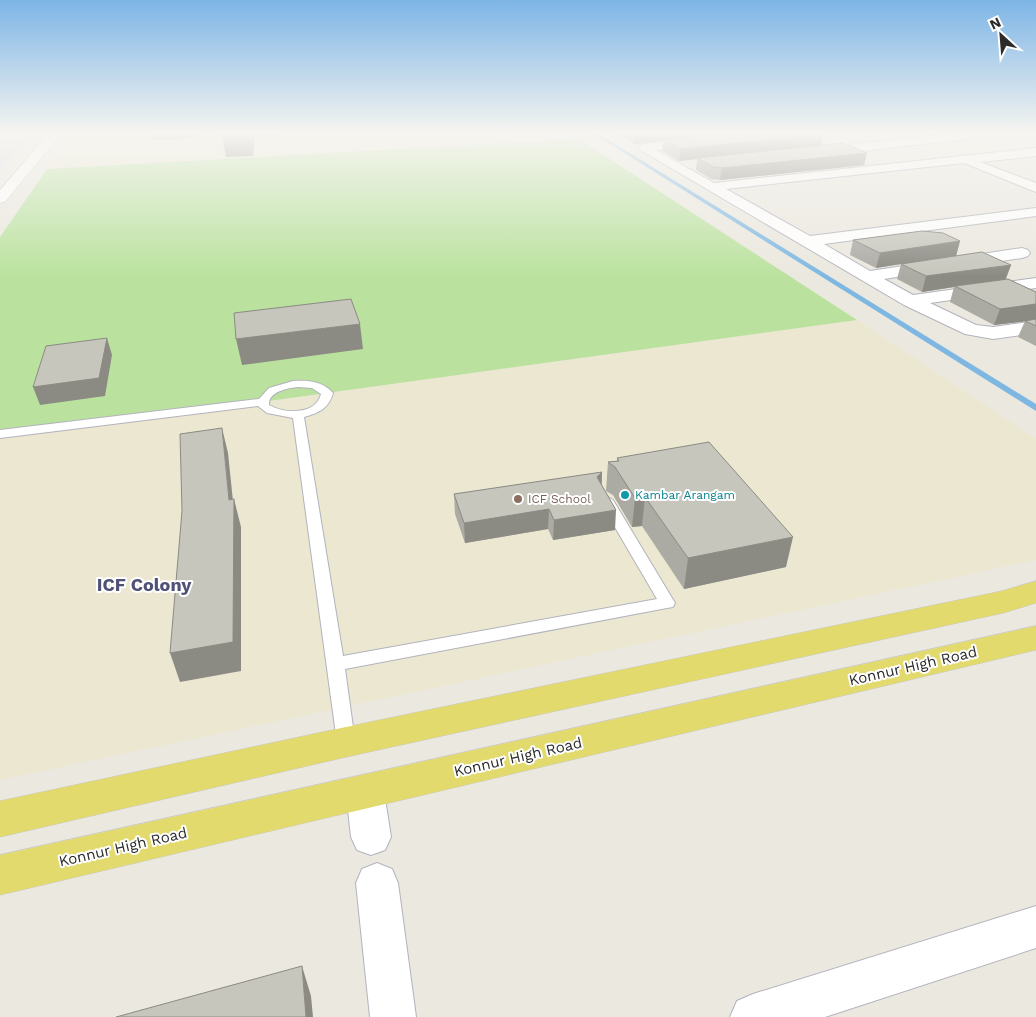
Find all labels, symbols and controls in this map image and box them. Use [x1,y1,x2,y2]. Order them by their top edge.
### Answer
north arrow [976,10,1026,60]
text: N [987,14,1003,33]
place label: Kambar Arangam [635,488,735,502]
marker: Kambar Arangam [619,489,631,501]
place label: ICF School [528,492,591,506]
marker: ICF School [512,493,524,505]
district label: ICF Colony [97,574,192,595]
street label: Konnur High Road [847,643,979,689]
street label: Konnur High Road [452,734,584,780]
street label: Konnur High Road [57,824,189,870]

